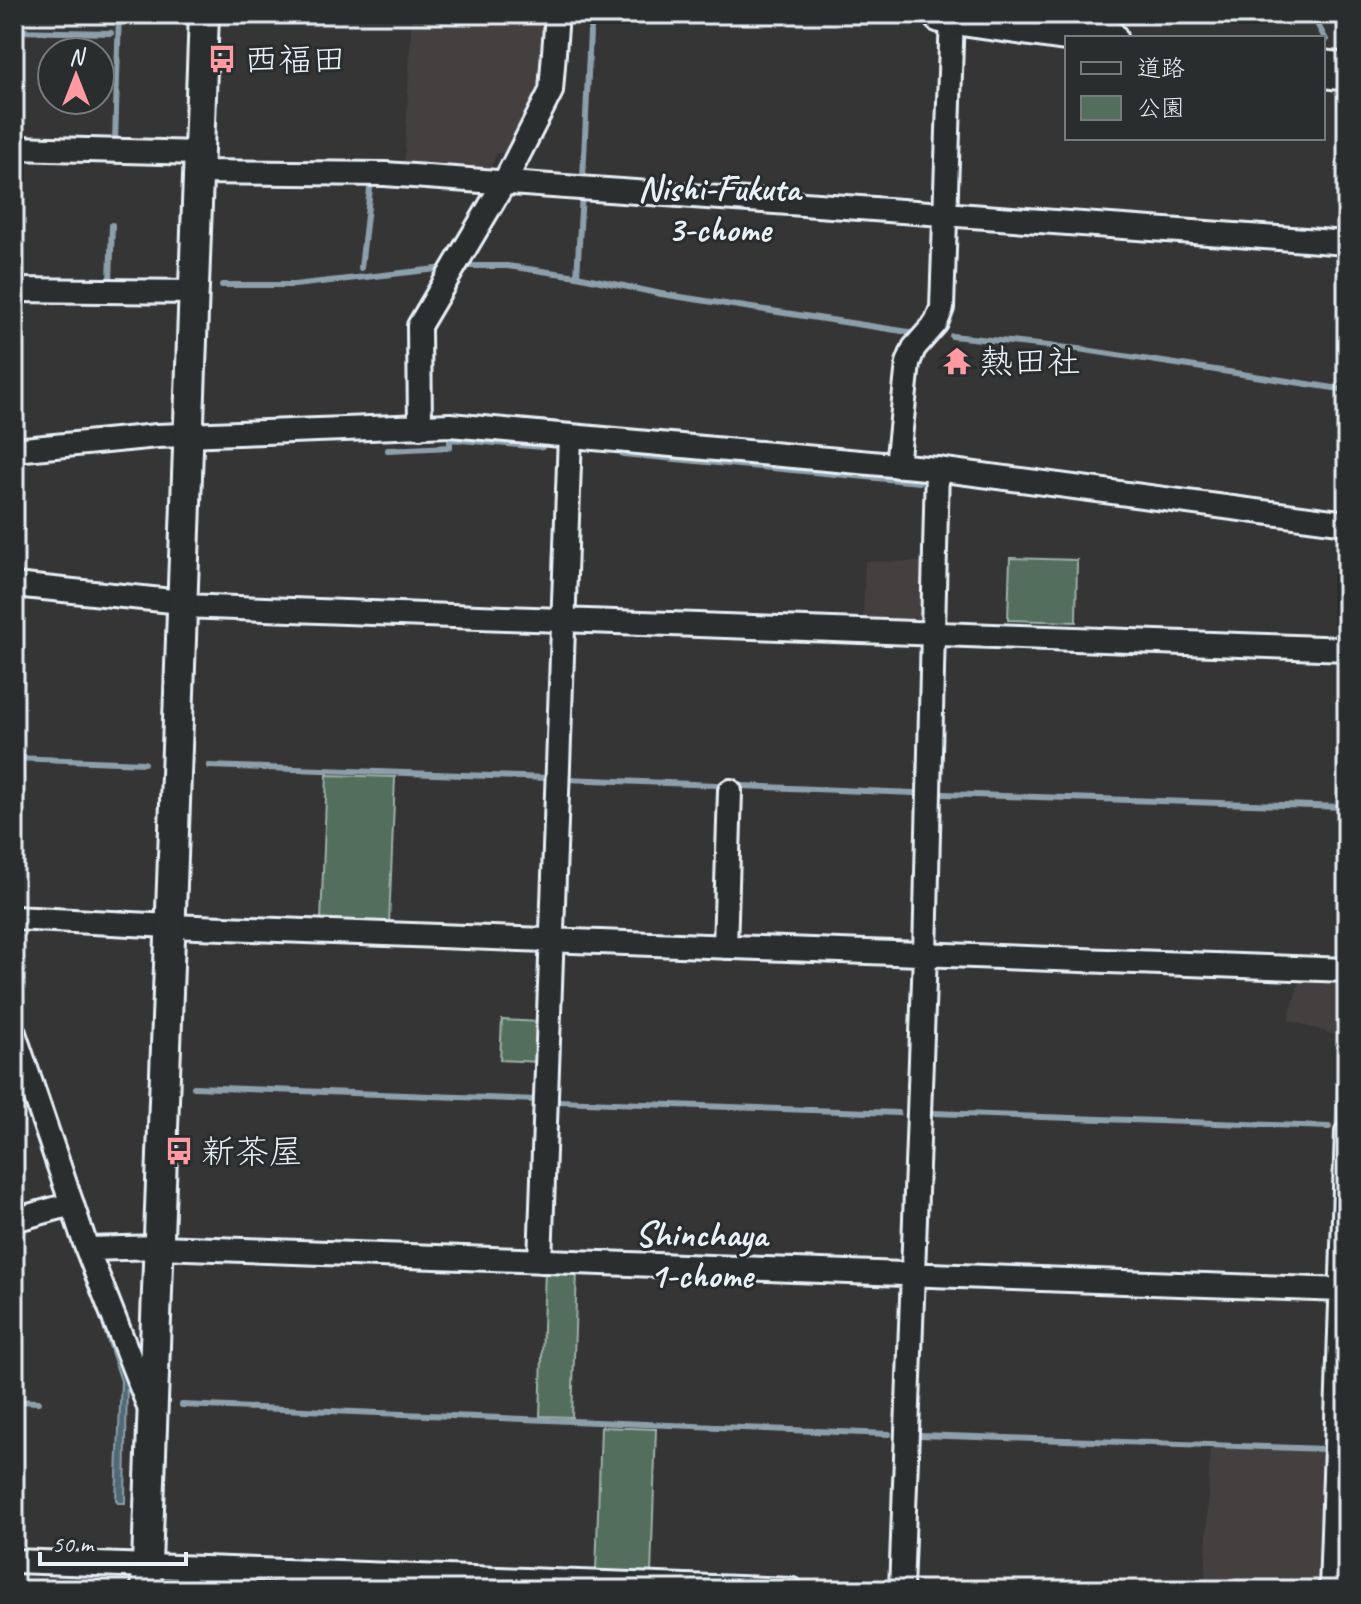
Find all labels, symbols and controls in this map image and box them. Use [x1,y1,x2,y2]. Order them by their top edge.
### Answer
north arrow [36,36,116,116]
legend [1065,36,1325,140]
place label: 西福田 [244,38,346,81]
text: N [69,43,86,71]
bus stop icon: 西福田 [207,44,237,74]
text: 道路 [1137,53,1185,83]
text: 公園 [1137,93,1185,123]
district label: Nishi-Fukuta 3-chome [638,165,803,252]
place label: 熱田社 [979,340,1081,383]
temple icon: 熱田社 [942,346,972,376]
place label: 新茶屋 [201,1130,303,1173]
bus stop icon: 新茶屋 [164,1136,194,1166]
district label: Shinchaya 1-chome [635,1211,770,1298]
scale bar [40,1516,186,1566]
text: 50 m [52,1529,95,1559]

